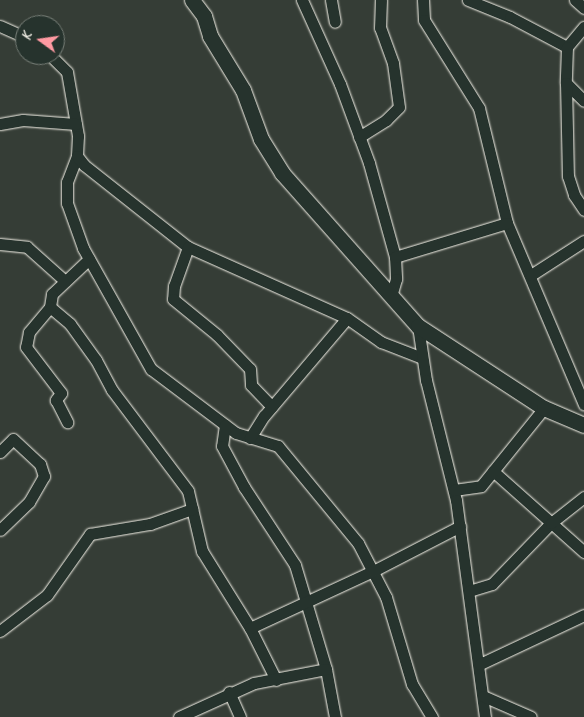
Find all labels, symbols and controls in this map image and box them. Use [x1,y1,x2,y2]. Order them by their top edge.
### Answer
north arrow [15,15,65,65]
text: K [17,31,35,42]

